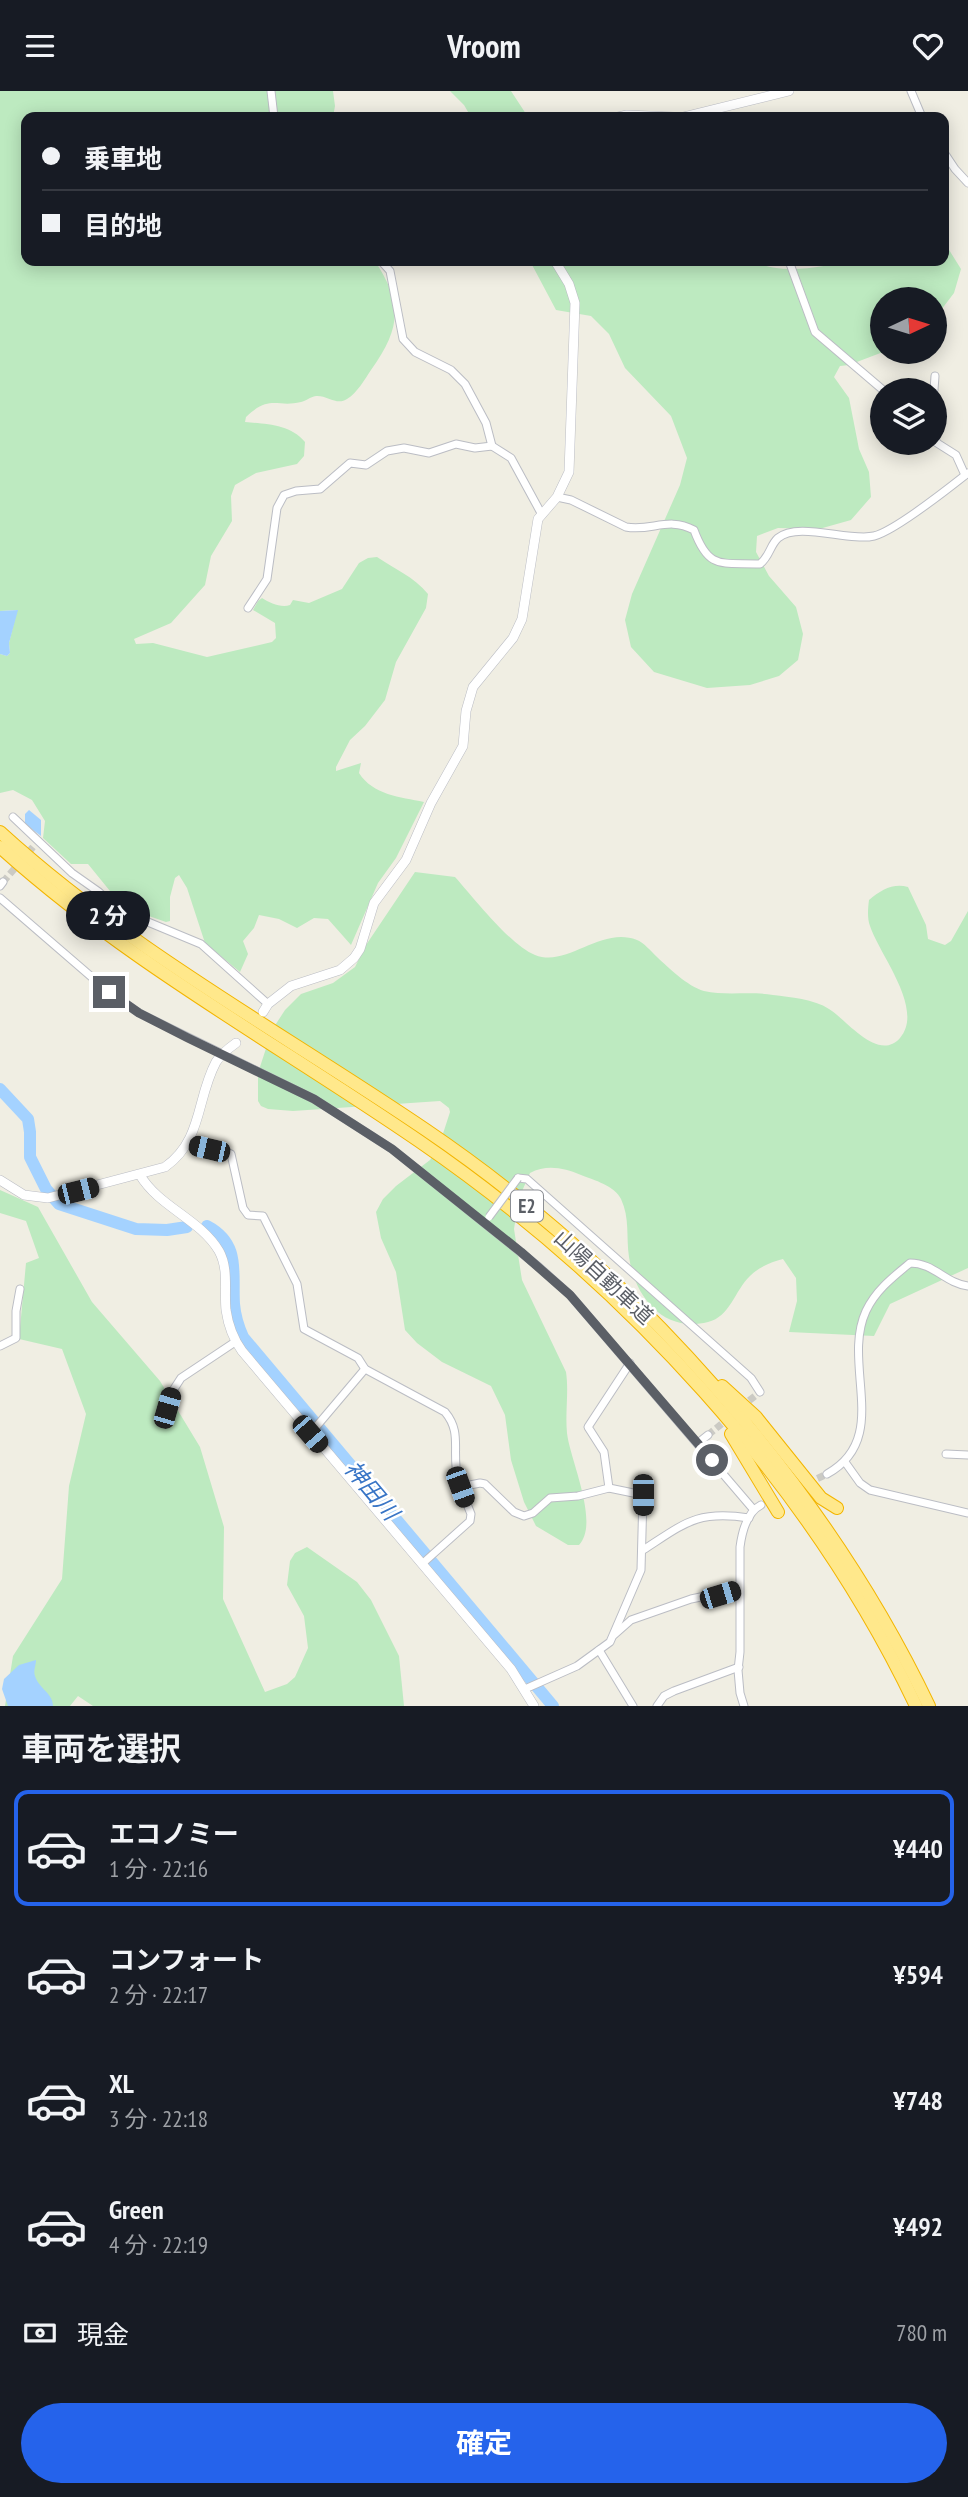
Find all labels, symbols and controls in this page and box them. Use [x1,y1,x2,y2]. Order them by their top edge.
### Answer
text: Vroom [447,25,521,67]
icon: menu [21,27,59,65]
icon: heart [909,27,947,65]
text: 乗車地 [84,142,162,175]
text: 目的地 [84,209,162,242]
north arrow [870,287,947,364]
map controls [870,287,947,455]
button: layers [870,378,947,455]
callout: 2 分 [67,891,151,939]
text: 2 分 [89,901,127,930]
route end [93,976,125,1008]
car [187,1134,232,1164]
car [56,1176,101,1206]
road number: E2 [511,1191,543,1221]
street label: 山陽自動車道 [549,1224,659,1330]
car [152,1385,183,1431]
car [289,1411,332,1457]
route start [696,1444,728,1476]
water label: 神田川 [339,1454,407,1528]
car [443,1464,478,1510]
car [633,1474,654,1516]
car [697,1579,744,1611]
text: 車両を選択 [21,1727,181,1769]
icon: car [25,1817,88,1880]
text: エコノミー [109,1817,239,1850]
text: ¥440 [893,1832,943,1865]
text: 1 分 · 22:16 [109,1854,208,1883]
icon: car [25,1943,88,2006]
text: コンフォート [109,1943,264,1976]
text: ¥594 [893,1958,943,1991]
text: 2 分 · 22:17 [109,1980,208,2009]
text: XL [109,2067,134,2100]
icon: car [25,2069,88,2132]
text: ¥748 [893,2084,943,2117]
text: 3 分 · 22:18 [109,2104,208,2133]
text: Green [109,2193,164,2226]
icon: car [25,2195,88,2258]
text: ¥492 [893,2210,943,2243]
text: 4 分 · 22:19 [109,2230,208,2259]
icon: cash [21,2314,59,2352]
text: 現金 [77,2318,129,2351]
text: 780 m [896,2318,947,2347]
button: 確定 [21,2403,947,2483]

